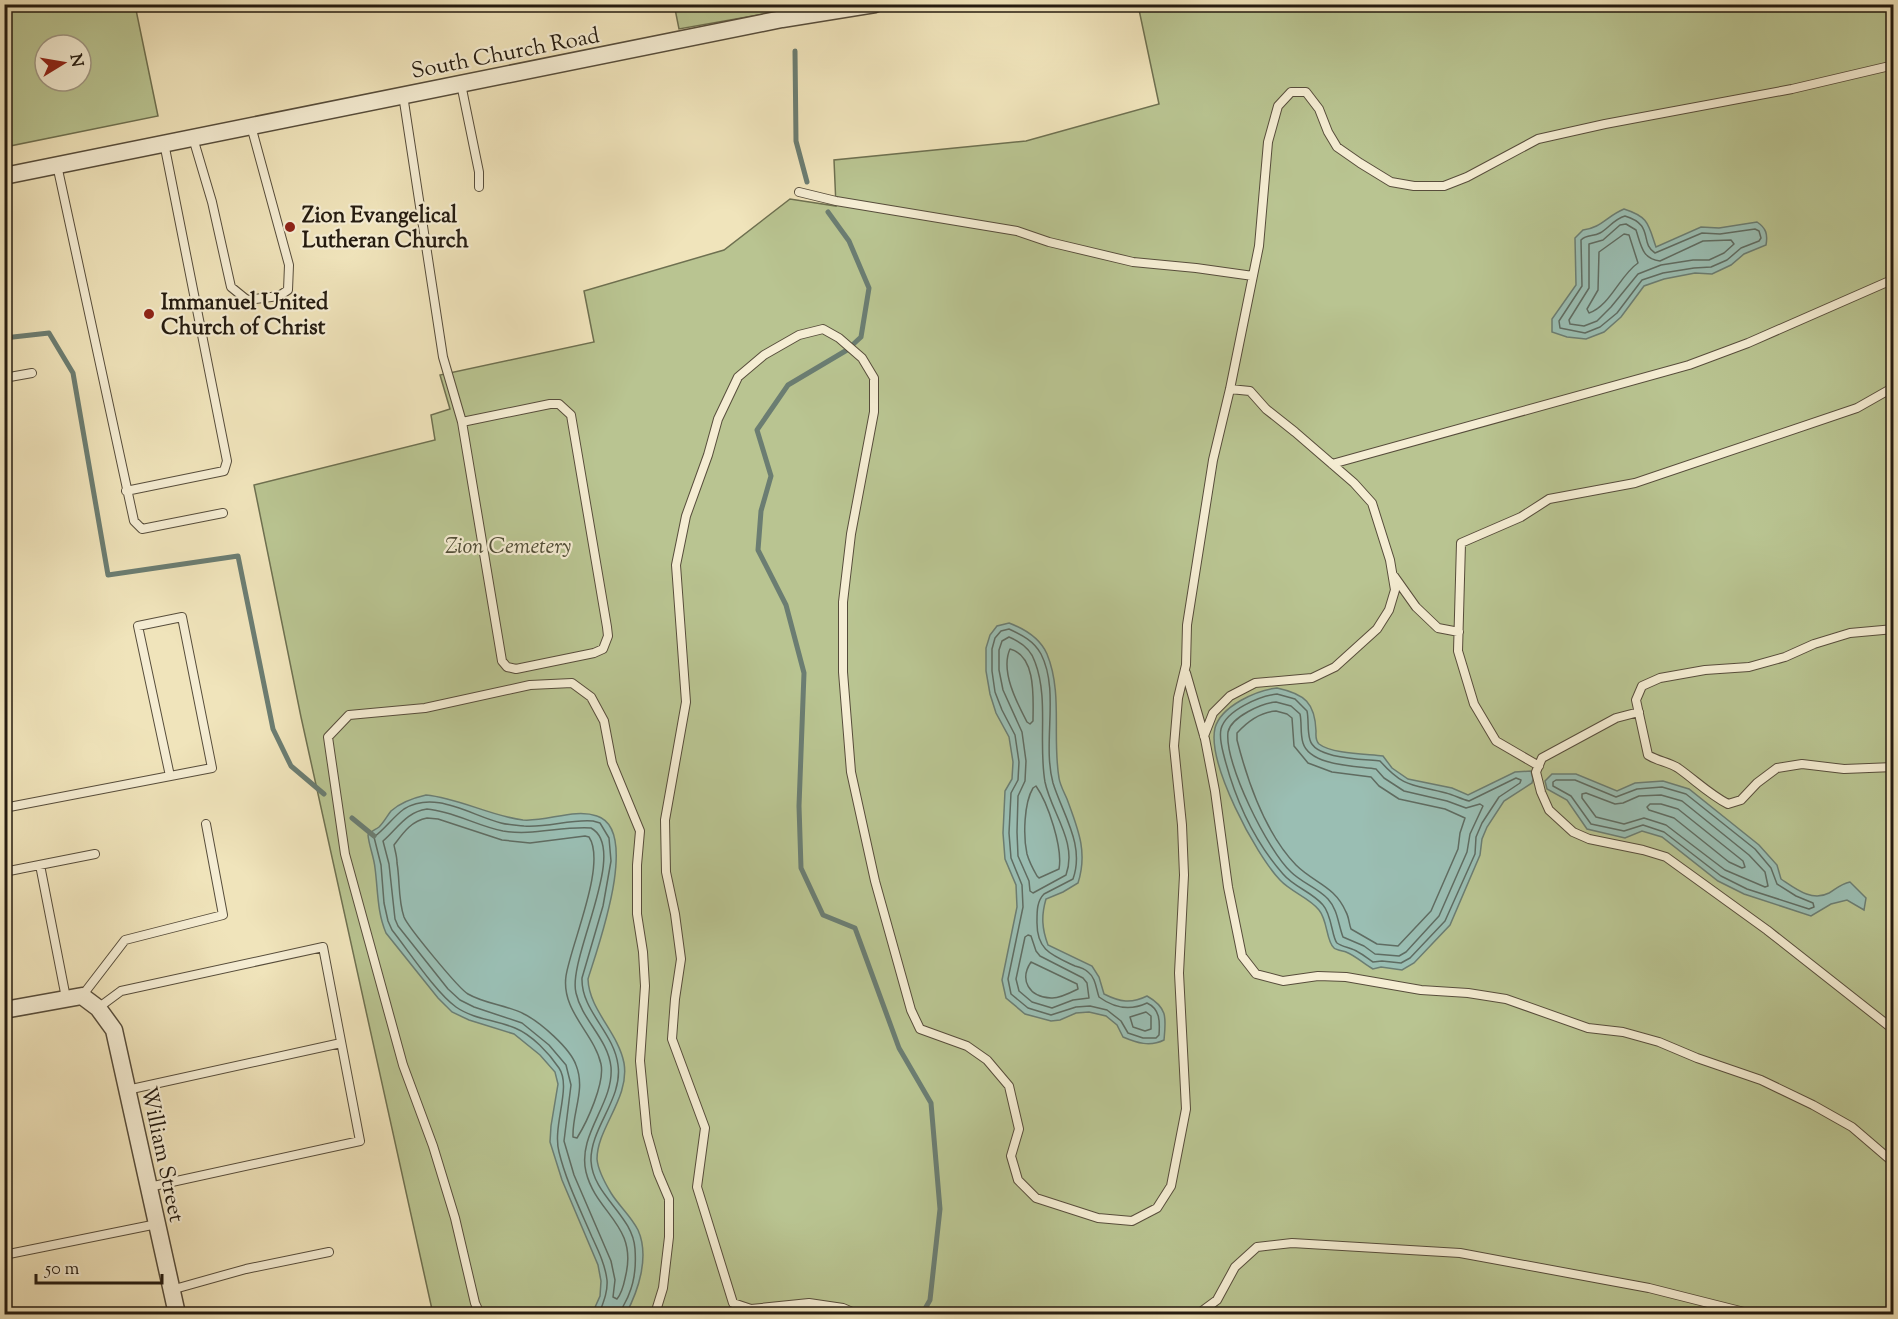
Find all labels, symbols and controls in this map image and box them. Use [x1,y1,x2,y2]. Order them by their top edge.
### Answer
street label: South Church Road [409,21,602,89]
north arrow [33,33,93,93]
text: N [63,52,88,69]
place label: Zion Evangelical Lutheran Church [302,201,469,258]
marker: Zion Evangelical Lutheran Church [283,220,297,234]
place label: Immanuel United Church of Christ [161,288,329,345]
marker: Immanuel United Church of Christ [142,307,156,321]
park label: Zion Cemetery [445,532,571,564]
street label: William Street [131,1084,191,1226]
scale bar [36,1247,162,1285]
text: 50 m [44,1257,80,1283]

